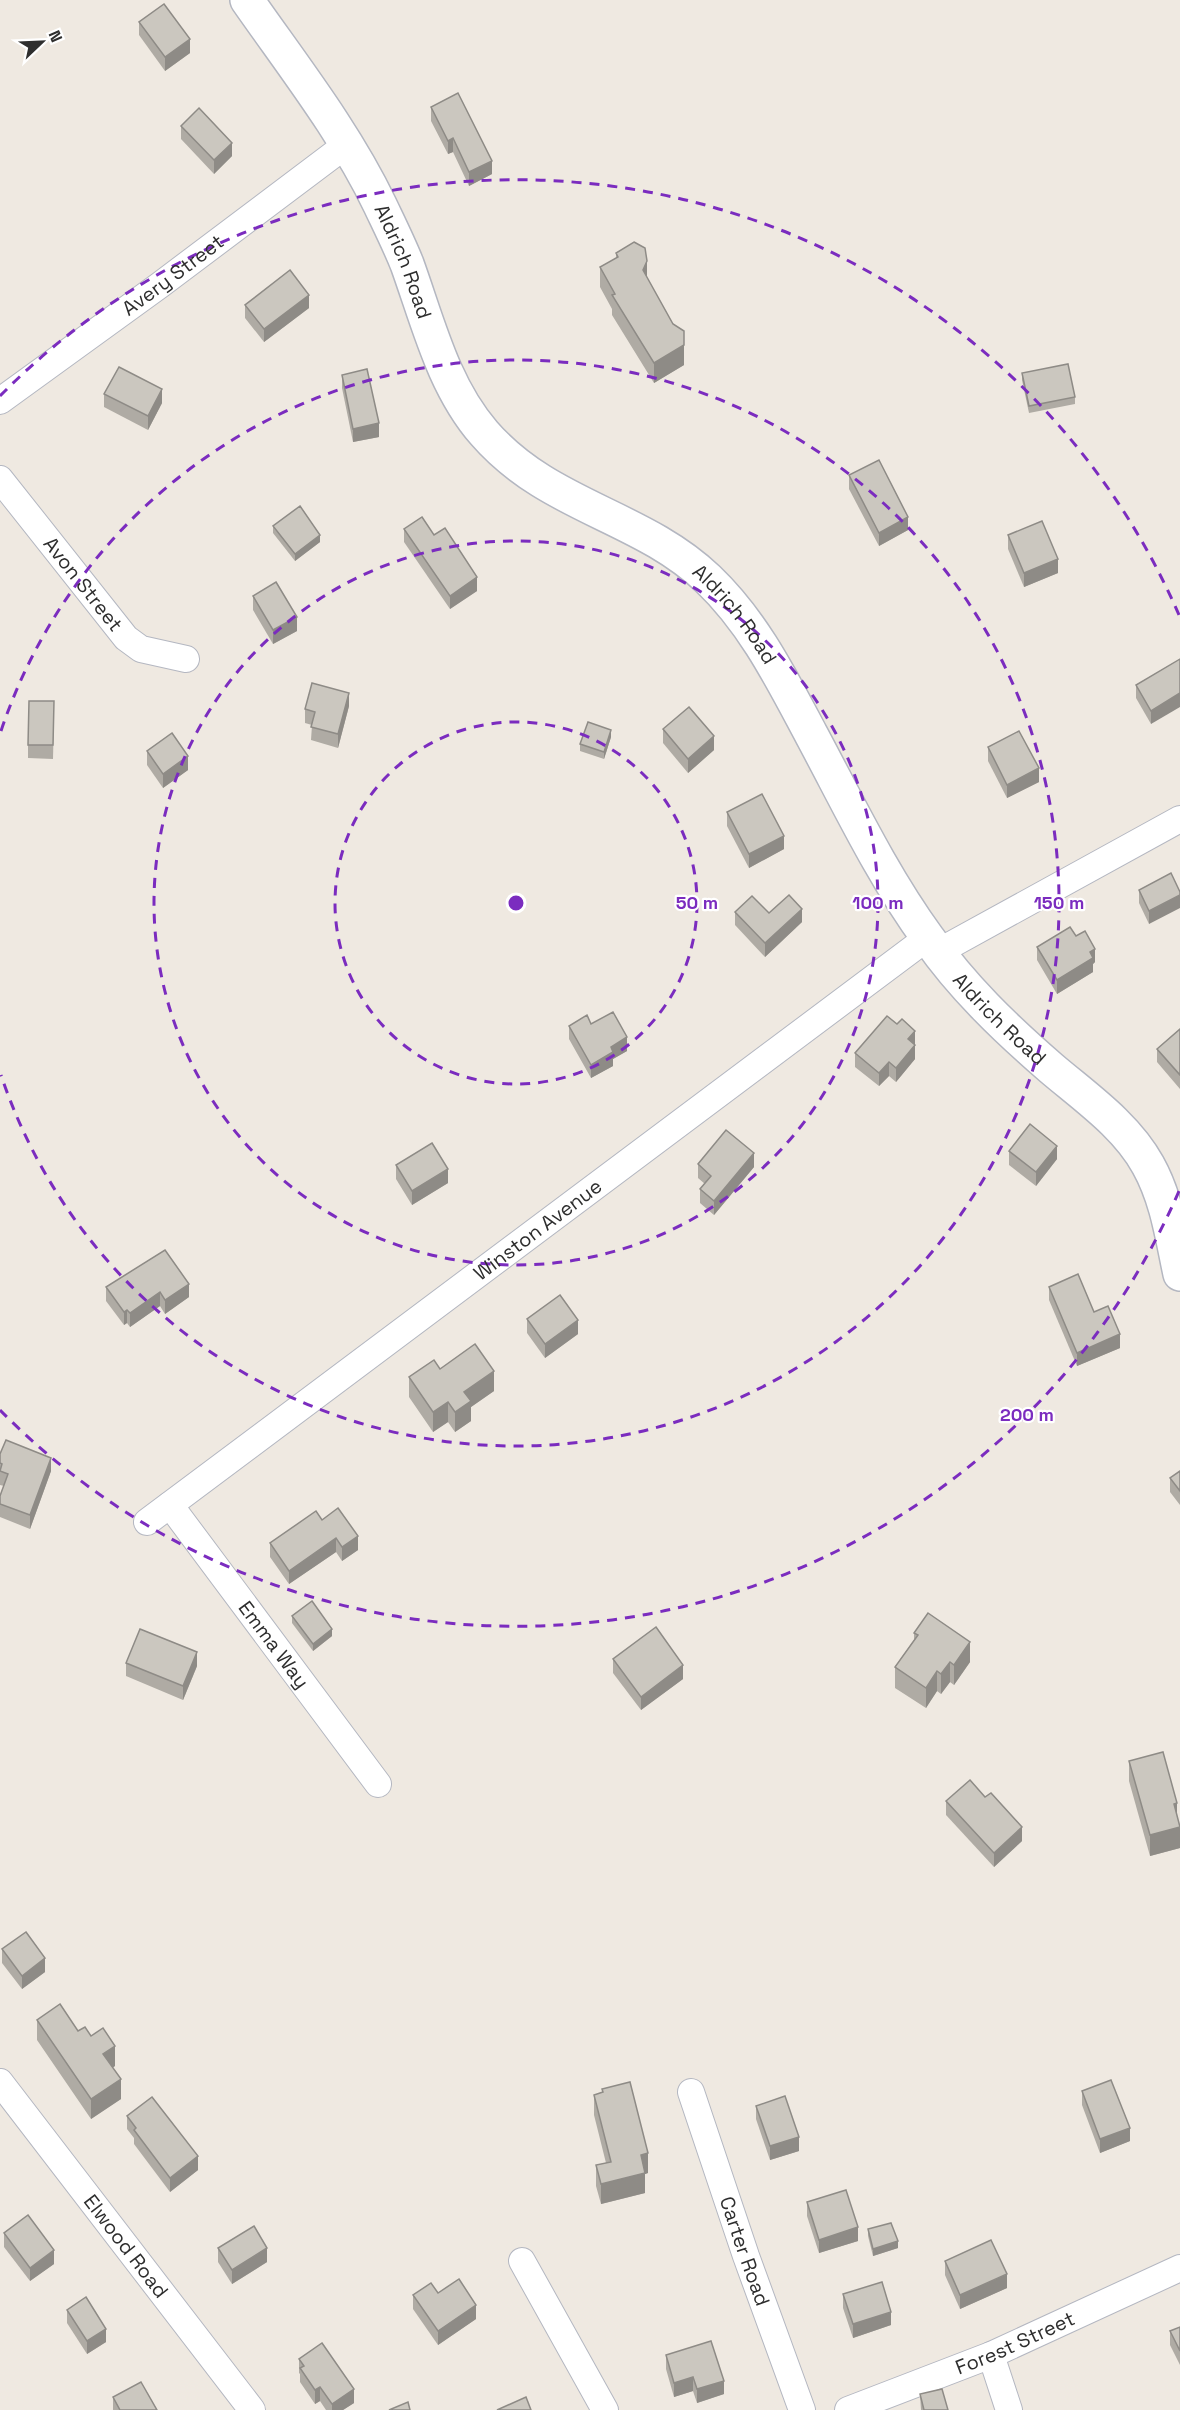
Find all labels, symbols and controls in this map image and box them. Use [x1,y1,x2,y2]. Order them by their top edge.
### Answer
north arrow [12,12,72,72]
text: N [44,27,67,45]
street label: Aldrich Road [368,200,438,322]
street label: Avery Street [117,229,229,321]
street label: Avon Street [38,531,129,637]
street label: Aldrich Road [687,558,783,669]
text: 50 m [676,891,718,914]
text: 100 m [852,891,904,914]
text: 150 m [1034,891,1084,914]
centre of rings [506,893,526,913]
street label: Aldrich Road [947,967,1052,1071]
street label: Winston Avenue [468,1173,607,1286]
text: 200 m [1000,1403,1054,1426]
street label: Emma Way [233,1595,315,1694]
street label: Elwood Road [78,2189,174,2303]
street label: Carter Road [714,2193,776,2310]
street label: Forest Street [952,2305,1079,2380]

